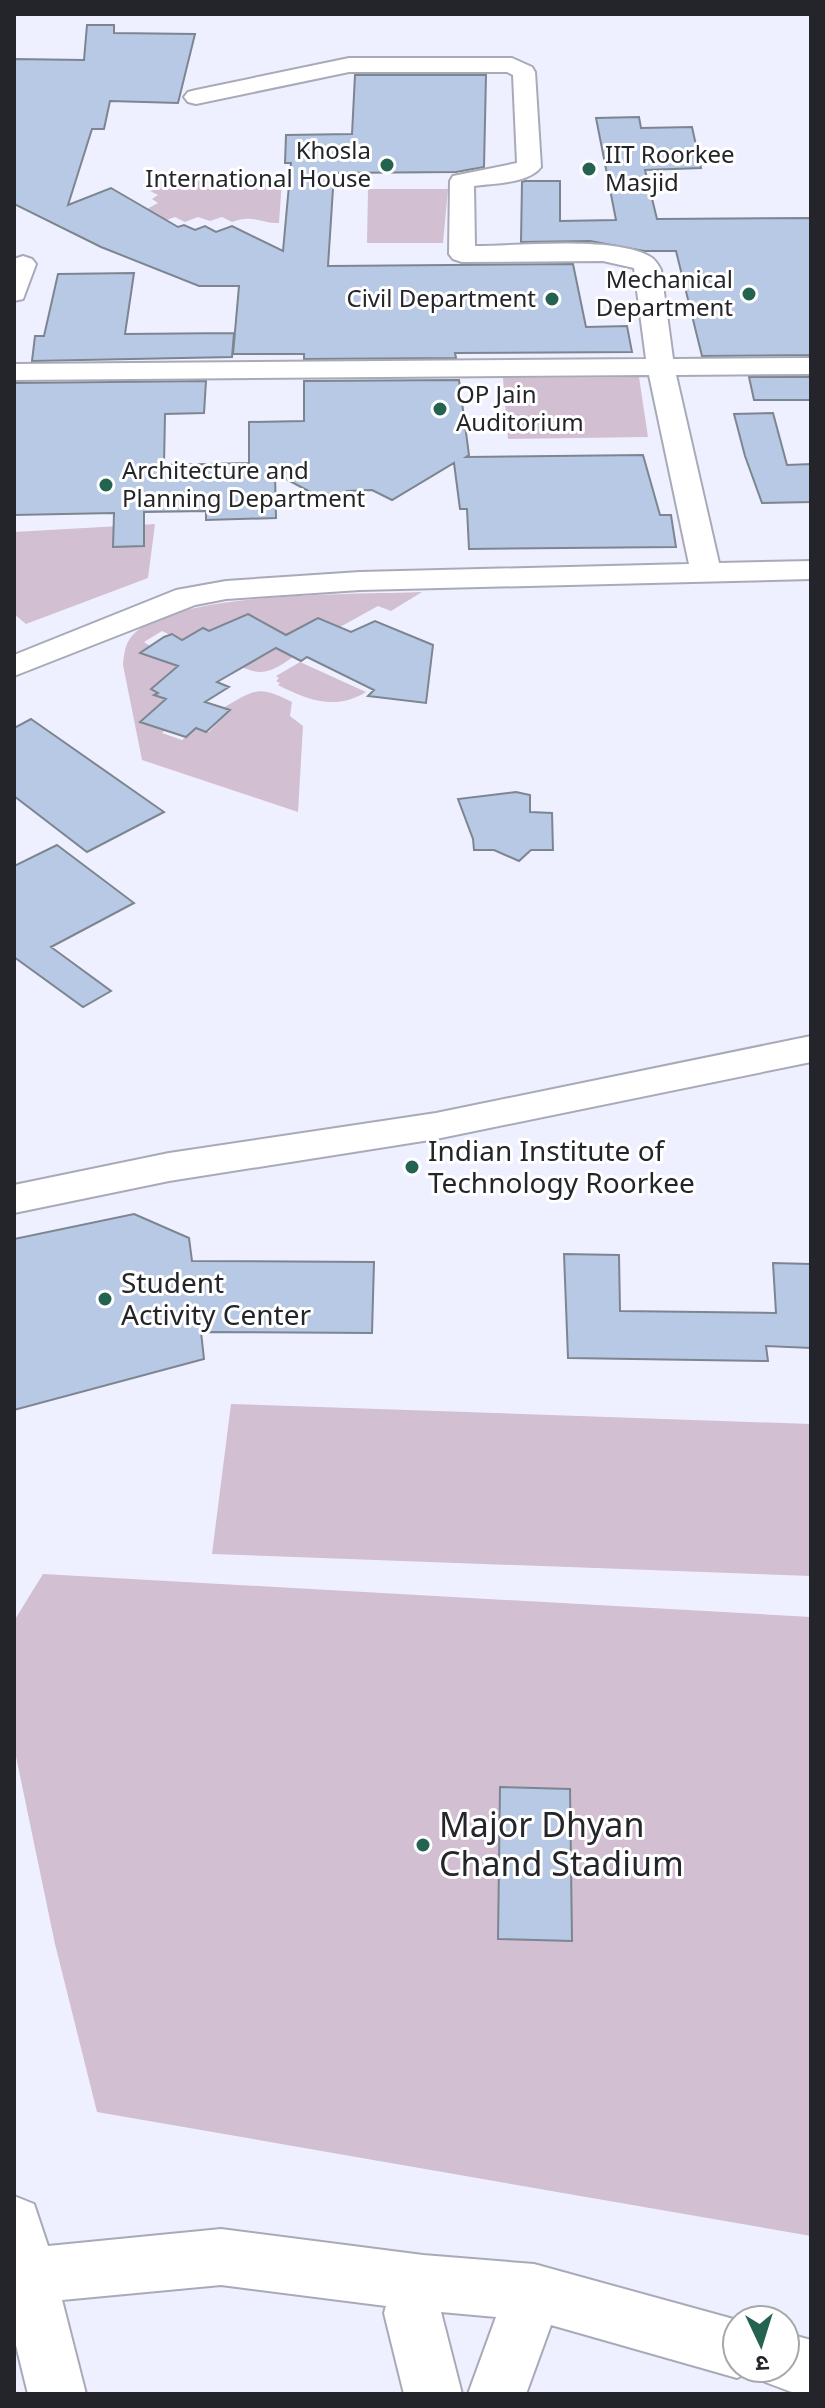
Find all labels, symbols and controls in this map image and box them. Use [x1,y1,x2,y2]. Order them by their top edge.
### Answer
place label: Khosla International House [145,133,371,194]
place label: IIT Roorkee Masjid [605,137,735,198]
marker: Khosla International House [378,156,396,174]
marker: IIT Roorkee Masjid [580,160,598,178]
place label: Mechanical Department [596,262,733,323]
place label: Civil Department [346,281,536,314]
marker: Mechanical Department [740,285,758,303]
marker: Civil Department [543,290,561,308]
place label: OP Jain Auditorium [456,377,584,438]
marker: OP Jain Auditorium [431,400,449,418]
place label: Architecture and Planning Department [122,453,366,514]
marker: Architecture and Planning Department [97,476,115,494]
place label: Indian Institute of Technology Roorkee [428,1131,695,1201]
marker: Indian Institute of Technology Roorkee [403,1158,421,1176]
place label: Student Activity Center [121,1263,311,1333]
marker: Student Activity Center [96,1290,114,1308]
place label: Major Dhyan Chand Stadium [439,1801,684,1886]
marker: Major Dhyan Chand Stadium [414,1836,432,1854]
north arrow [721,2304,801,2384]
text: उ [754,2350,770,2380]

